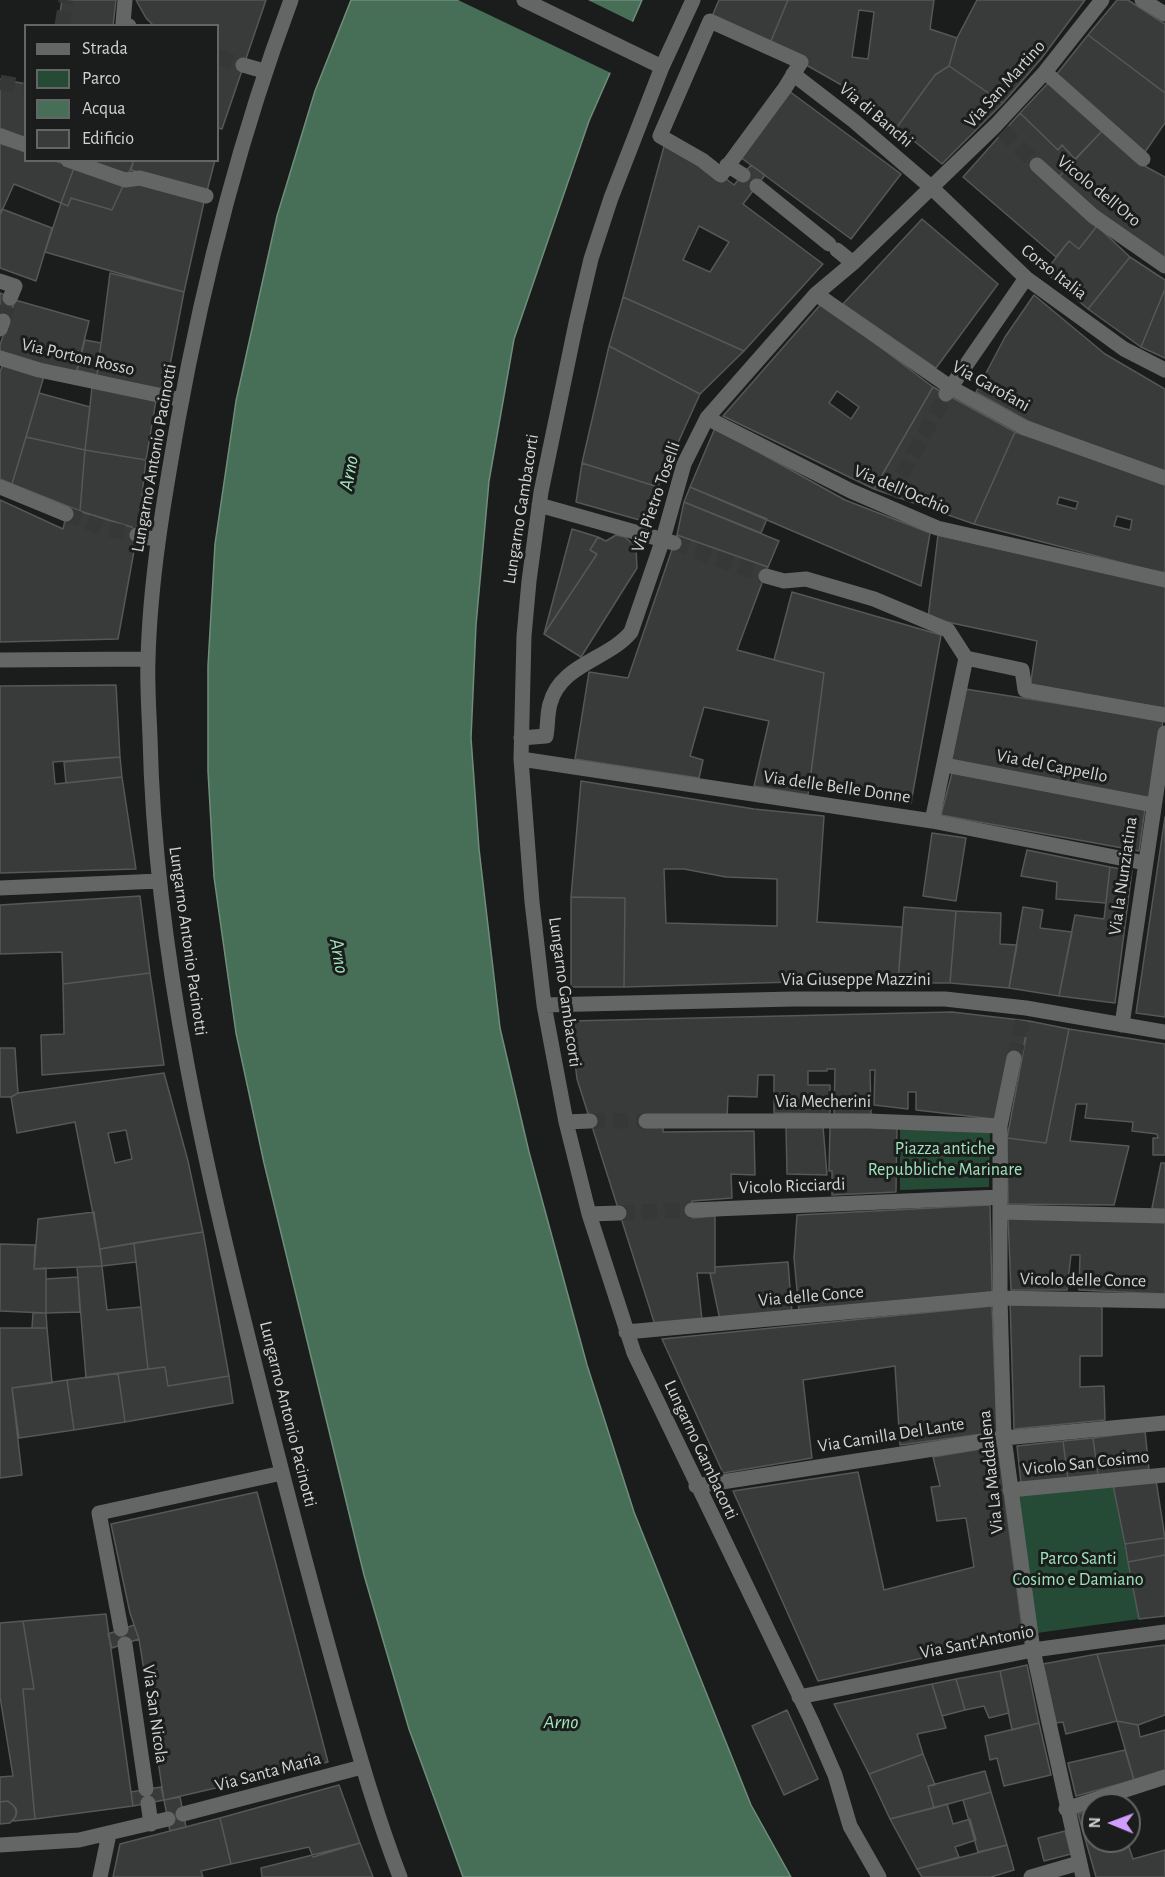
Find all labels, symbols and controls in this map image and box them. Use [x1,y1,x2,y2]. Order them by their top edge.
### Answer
legend [24,24,219,162]
street label: Via San Martino [960,36,1050,132]
text: Strada [82,40,128,58]
text: Parco [82,70,121,88]
street label: Via di Banchi [835,78,917,152]
text: Acqua [82,100,126,118]
text: Edificio [82,130,134,148]
street label: Vicolo dell'Oro [1053,151,1145,231]
street label: Corso Italia [1017,240,1091,304]
street label: Via Porton Rosso [19,333,137,381]
street label: Via Garofani [948,356,1034,416]
street label: Lungarno Antonio Pacinotti [127,362,181,554]
street label: Lungarno Gambacorti [498,432,544,586]
street label: Via Pietro Toselli [627,439,685,555]
water label: Arno [334,454,364,492]
street label: Via dell'Occhio [850,460,954,520]
street label: Via del Cappello [995,745,1109,787]
street label: Via delle Belle Donne [762,766,912,808]
street label: Via la Nunziatina [1104,815,1142,937]
street label: Lungarno Antonio Pacinotti [164,845,212,1037]
street label: Lungarno Gambacorti [544,915,586,1069]
water label: Arno [324,937,354,975]
street label: Via Giuseppe Mazzini [781,969,931,991]
street label: Via Mecherini [775,1091,871,1113]
park label: Piazza antiche Repubbliche Marinare [868,1138,1022,1180]
street label: Vicolo Ricciardi [738,1173,846,1199]
street label: Vicolo delle Conce [1020,1268,1146,1292]
street label: Via delle Conce [757,1281,865,1311]
street label: Lungarno Antonio Pacinotti [254,1319,322,1509]
street label: Lungarno Gambacorti [659,1377,743,1523]
street label: Via La Maddalena [974,1409,1008,1535]
street label: Via Camilla Del Lante [816,1413,966,1457]
street label: Vicolo San Cosimo [1022,1446,1150,1480]
park label: Parco Santi Cosimo e Damiano [1012,1548,1144,1590]
street label: Via Sant'Antonio [918,1620,1036,1664]
street label: Via San Nicola [137,1663,173,1765]
water label: Arno [543,1710,579,1734]
street label: Via Santa Maria [213,1747,323,1797]
north arrow [1081,1793,1141,1853]
text: N [1087,1817,1103,1828]

